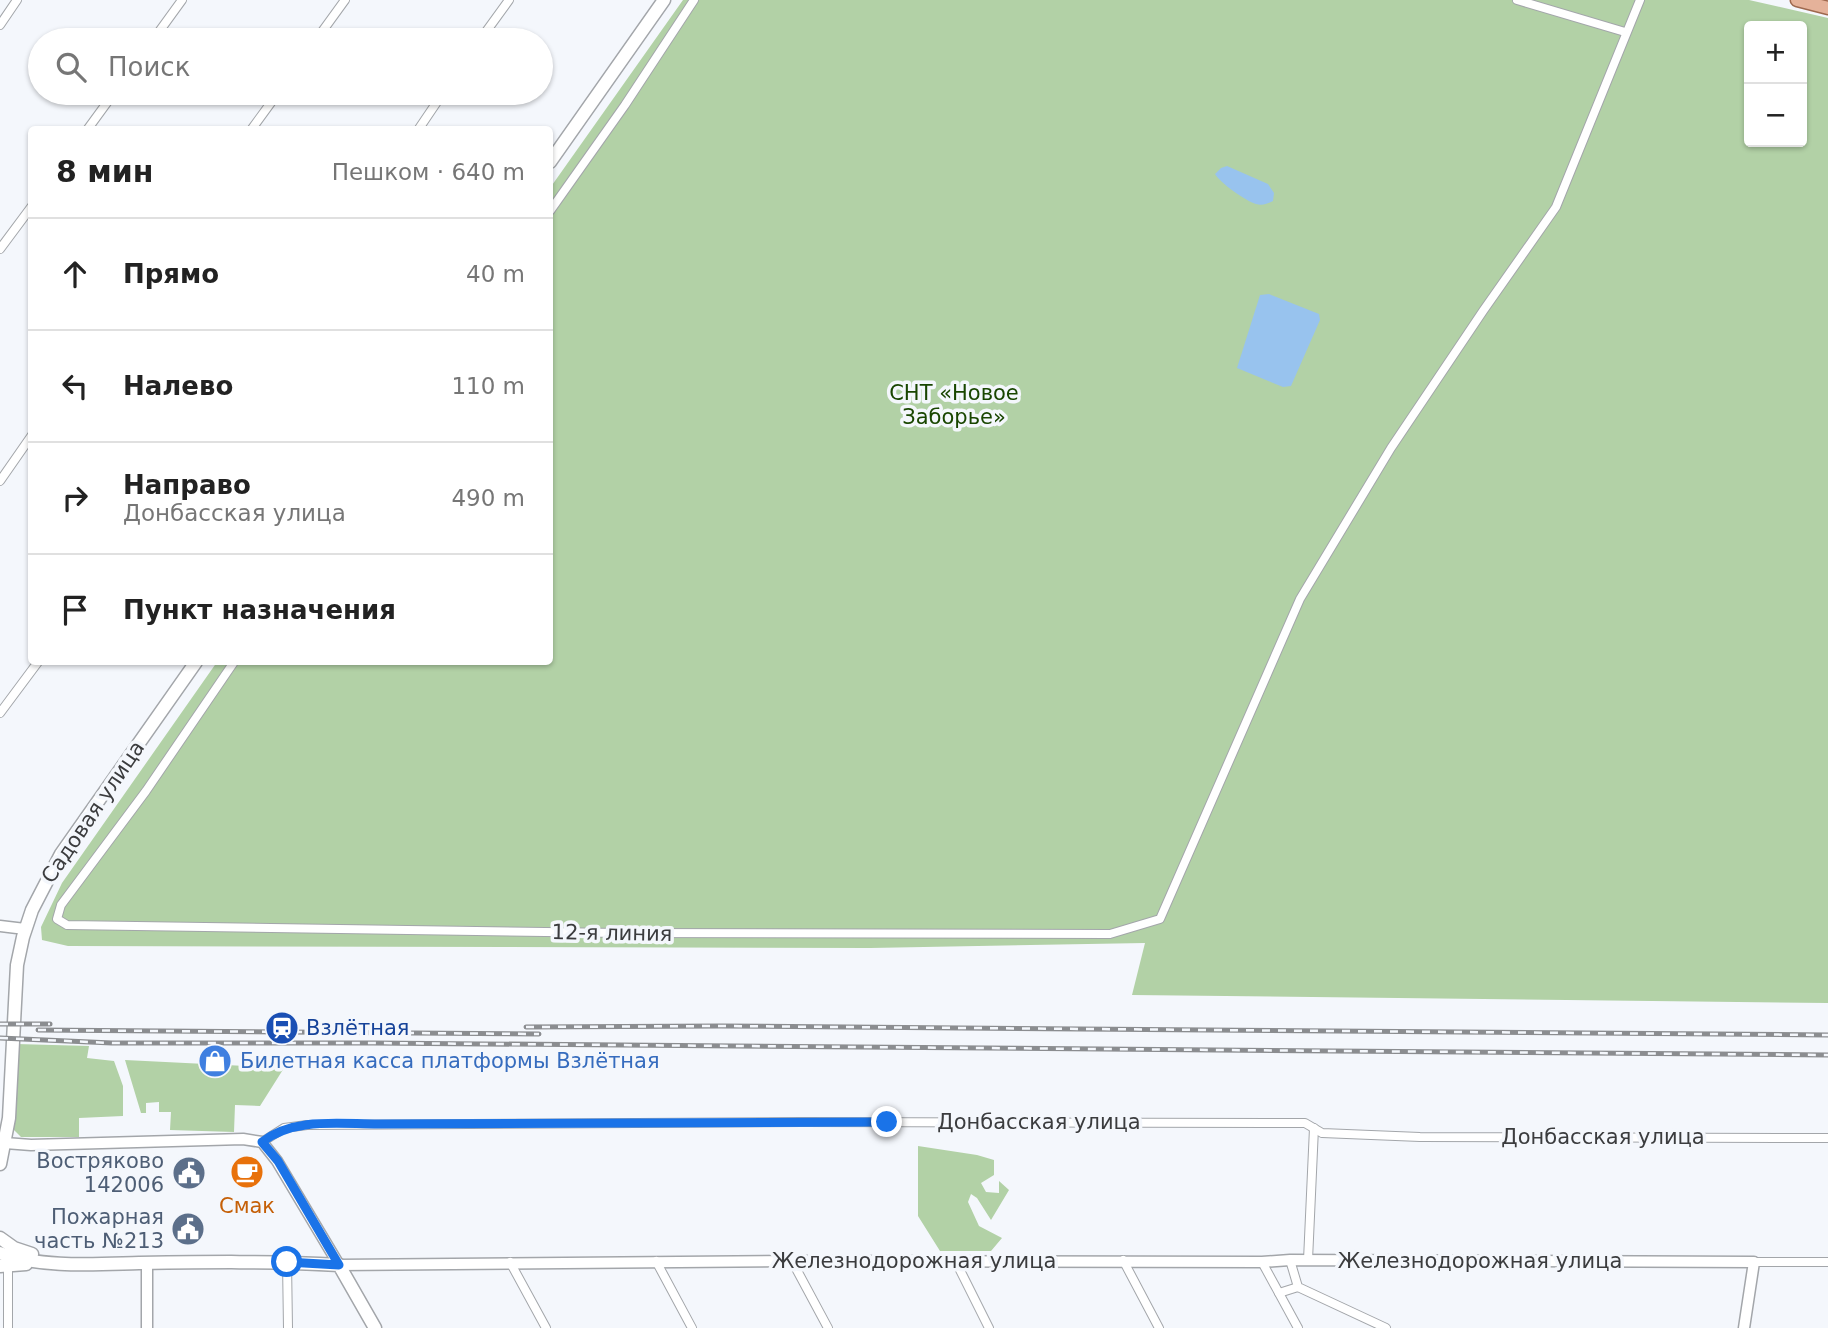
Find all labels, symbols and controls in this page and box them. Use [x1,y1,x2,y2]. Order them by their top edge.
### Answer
map controls [1744,21,1807,147]
button: + [1744,21,1807,84]
search box [28,28,553,105]
icon: search [52,48,90,86]
text: Поиск [108,52,190,82]
button: − [1744,84,1807,147]
text: 8 мин [56,154,154,189]
text: Пешком · 640 m [332,159,525,185]
icon: ahead [56,255,94,293]
text: Прямо [123,259,219,289]
text: 40 m [466,261,525,287]
icon: left [56,367,94,405]
text: Налево [123,371,233,401]
text: 110 m [451,373,525,399]
park label: СНТ «Новое Заборье» [889,381,1019,429]
text: Направо [123,470,251,500]
icon: right [56,479,94,517]
text: 490 m [451,485,525,511]
text: Донбасская улица [123,500,346,526]
icon: arrive [56,591,94,629]
text: Пункт назначения [123,595,396,625]
street label: Садовая улица [37,736,149,888]
street label: 12-я линия [551,920,673,946]
station icon: Взлётная [263,1009,301,1047]
place label: Взлётная [306,1016,409,1040]
shop icon: Билетная касса платформы Взлётная [196,1042,234,1080]
place label: Билетная касса платформы Взлётная [240,1049,660,1073]
route end [871,1106,902,1137]
street label: Донбасская улица [937,1110,1141,1134]
street label: Донбасская улица [1501,1125,1705,1149]
place label: Востряково 142006 [36,1149,164,1197]
cafe icon: Смак [228,1153,266,1191]
public building icon: Востряково 142006 [170,1154,208,1192]
place label: Смак [219,1194,275,1218]
place label: Пожарная часть №213 [34,1205,164,1253]
public building icon: Пожарная часть №213 [169,1210,207,1248]
route start [271,1246,302,1277]
street label: Железнодорожная улица [772,1249,1056,1273]
street label: Железнодорожная улица [1338,1249,1622,1273]

